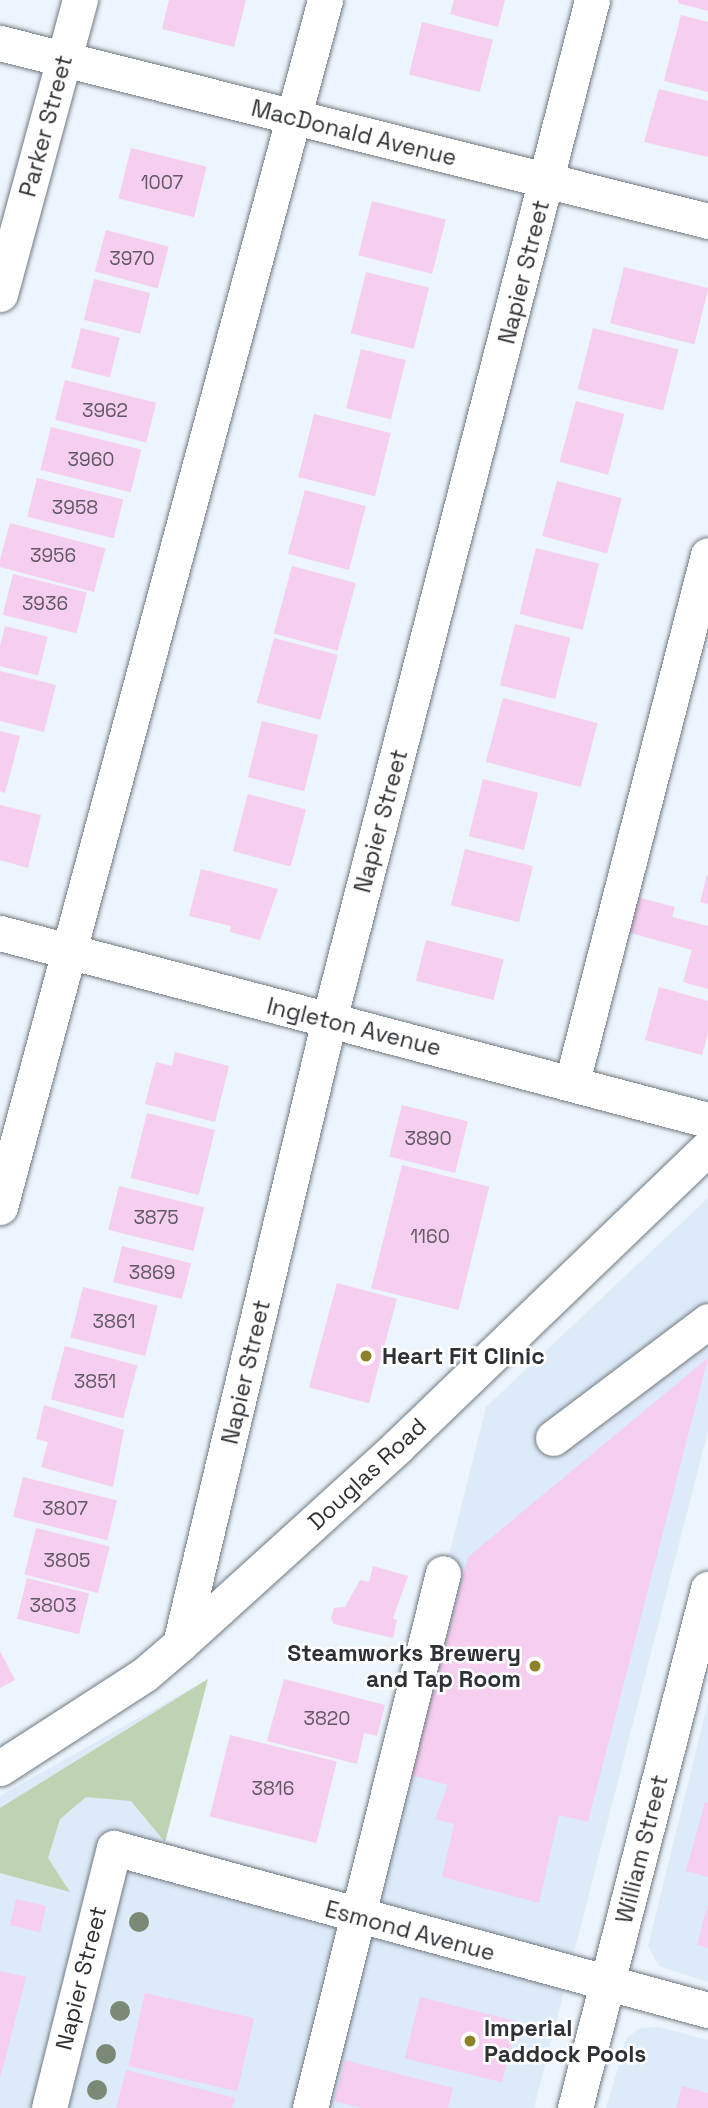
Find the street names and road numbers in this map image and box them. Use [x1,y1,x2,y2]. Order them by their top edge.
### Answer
street label: Parker Street [14,52,78,200]
street label: MacDonald Avenue [248,94,460,172]
street label: Napier Street [493,197,555,347]
street label: Napier Street [349,746,413,896]
street label: Ingleton Avenue [264,992,444,1062]
street label: Napier Street [216,1297,276,1447]
street label: Douglas Road [302,1412,432,1536]
street label: William Street [610,1772,674,1926]
street label: Esmond Avenue [322,1895,498,1967]
street label: Napier Street [50,1903,112,2053]

